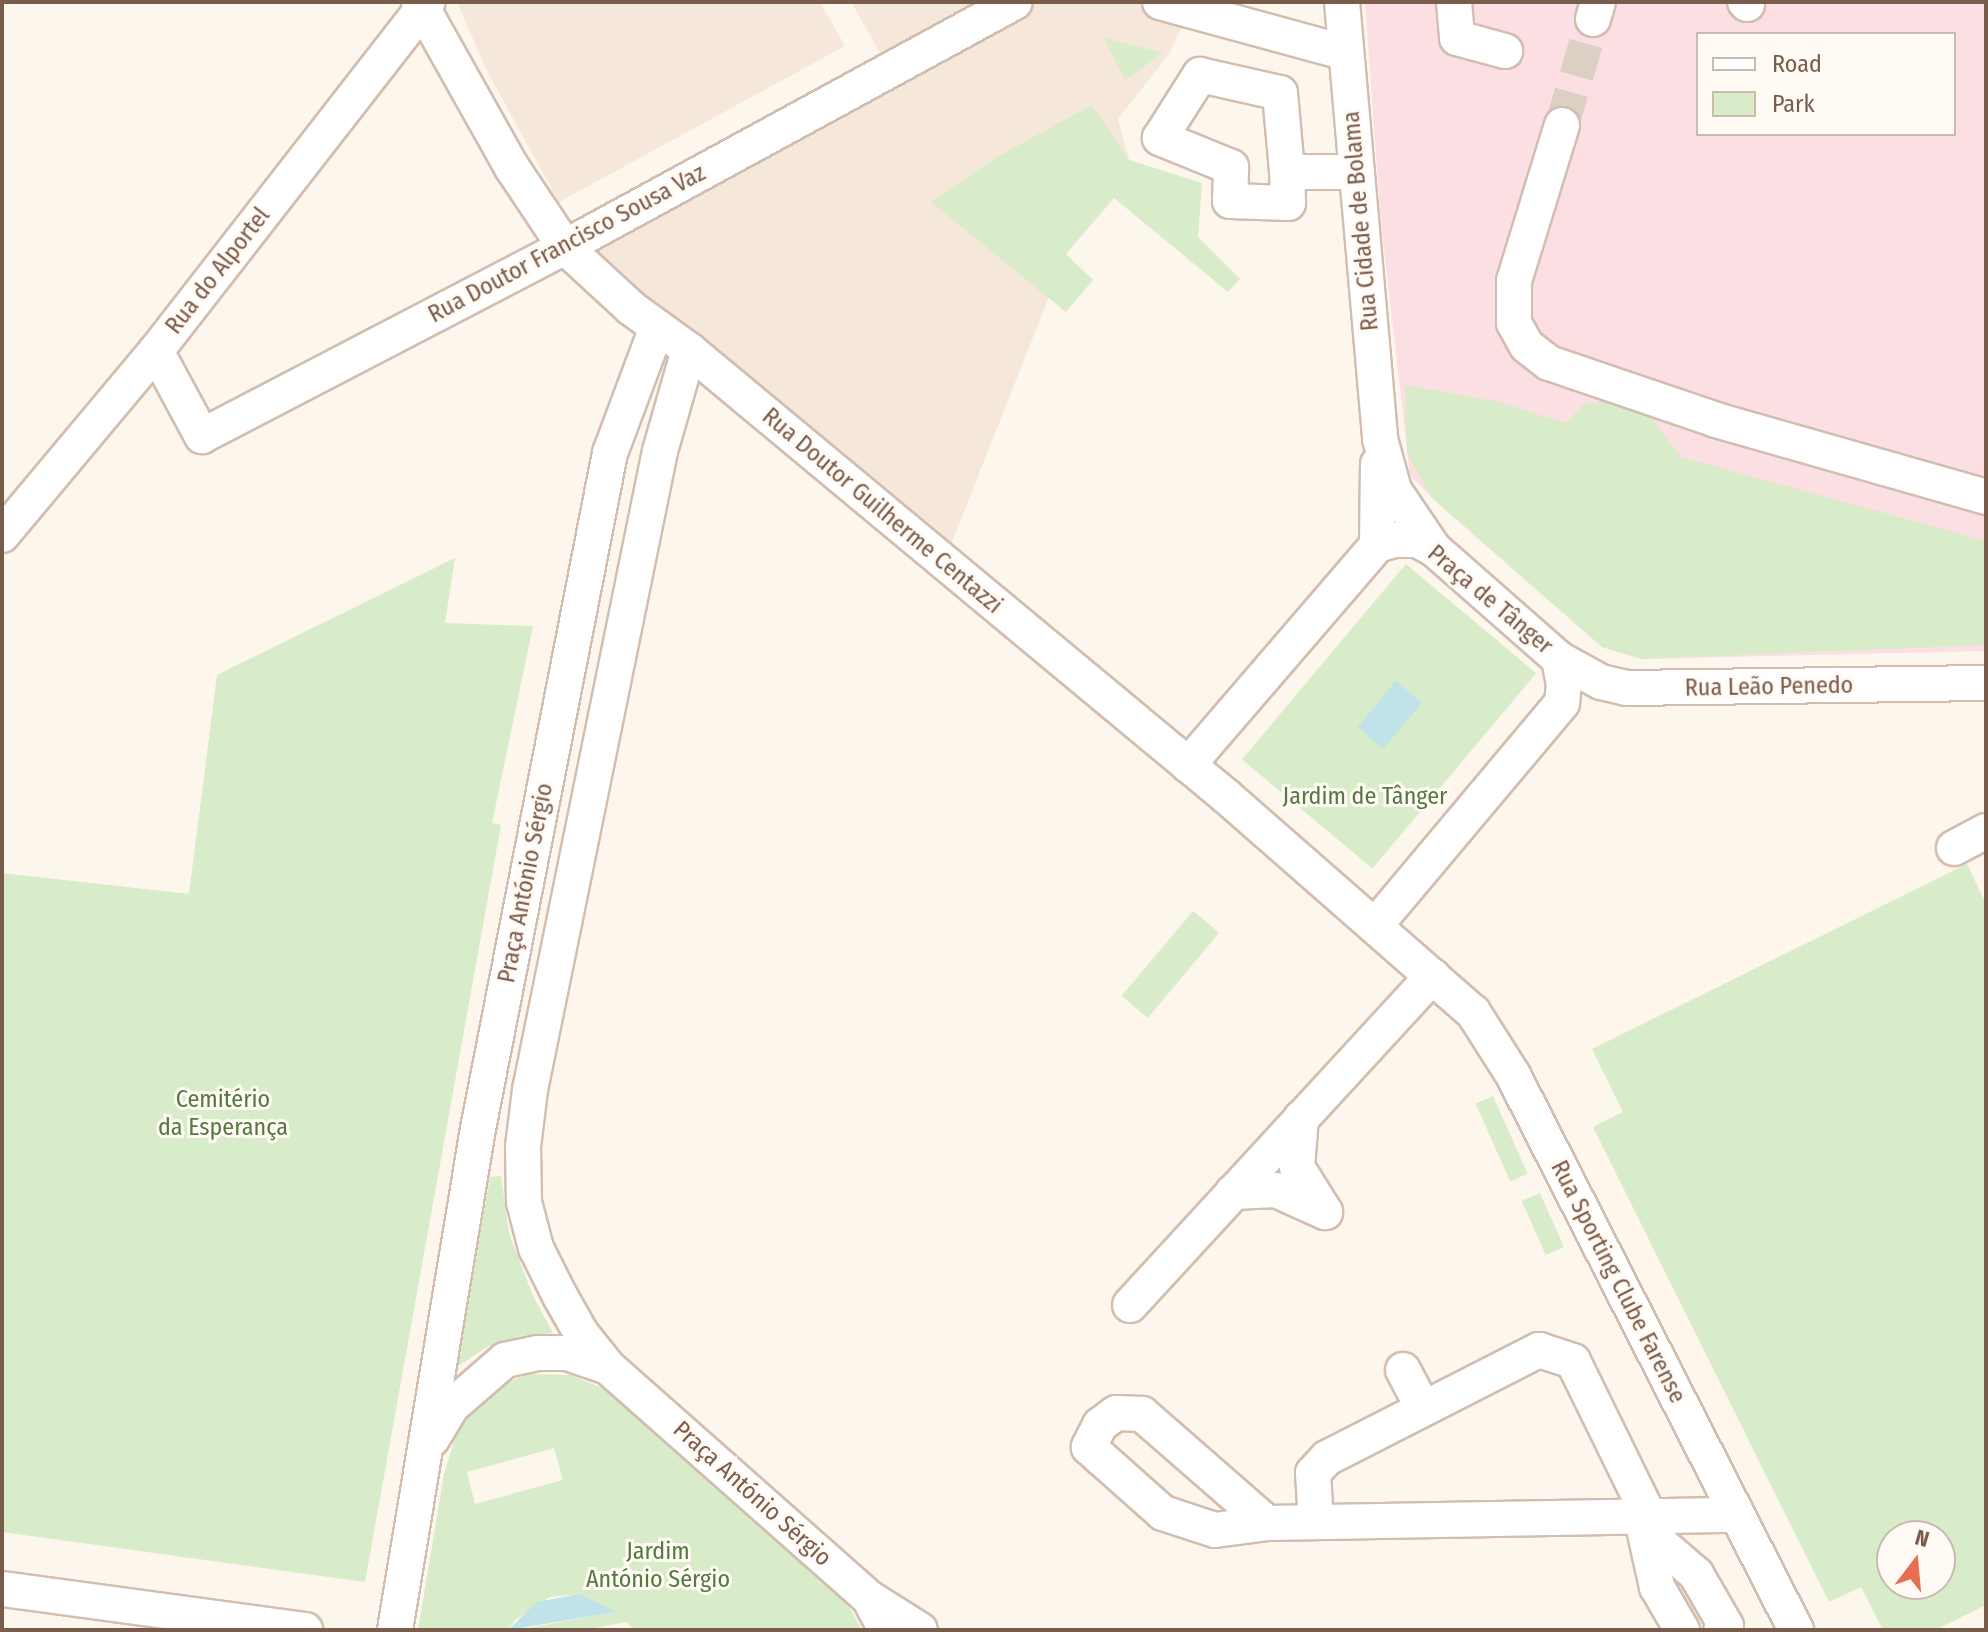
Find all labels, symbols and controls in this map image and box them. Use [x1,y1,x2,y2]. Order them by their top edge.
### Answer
legend [1696,32,1956,136]
text: Road [1772,50,1822,78]
text: Park [1772,90,1815,118]
street label: Rua Cidade de Bolama [1337,110,1385,332]
street label: Rua Doutor Francisco Sousa Vaz [424,159,710,329]
street label: Rua do Alportel [160,202,276,340]
street label: Rua Doutor Guilherme Centazzi [756,402,1008,620]
street label: Praça de Tânger [1421,539,1559,661]
street label: Rua Leão Penedo [1685,671,1853,703]
street label: Praça António Sérgio [492,781,560,985]
park label: Jardim de Tânger [1283,783,1447,811]
park label: Cemitério da Esperança [158,1086,288,1142]
street label: Rua Sporting Clube Farense [1544,1156,1692,1408]
street label: Praça António Sérgio [667,1415,837,1573]
north arrow [1876,1520,1956,1600]
text: N [1912,1524,1932,1553]
park label: Jardim António Sérgio [586,1538,730,1594]

